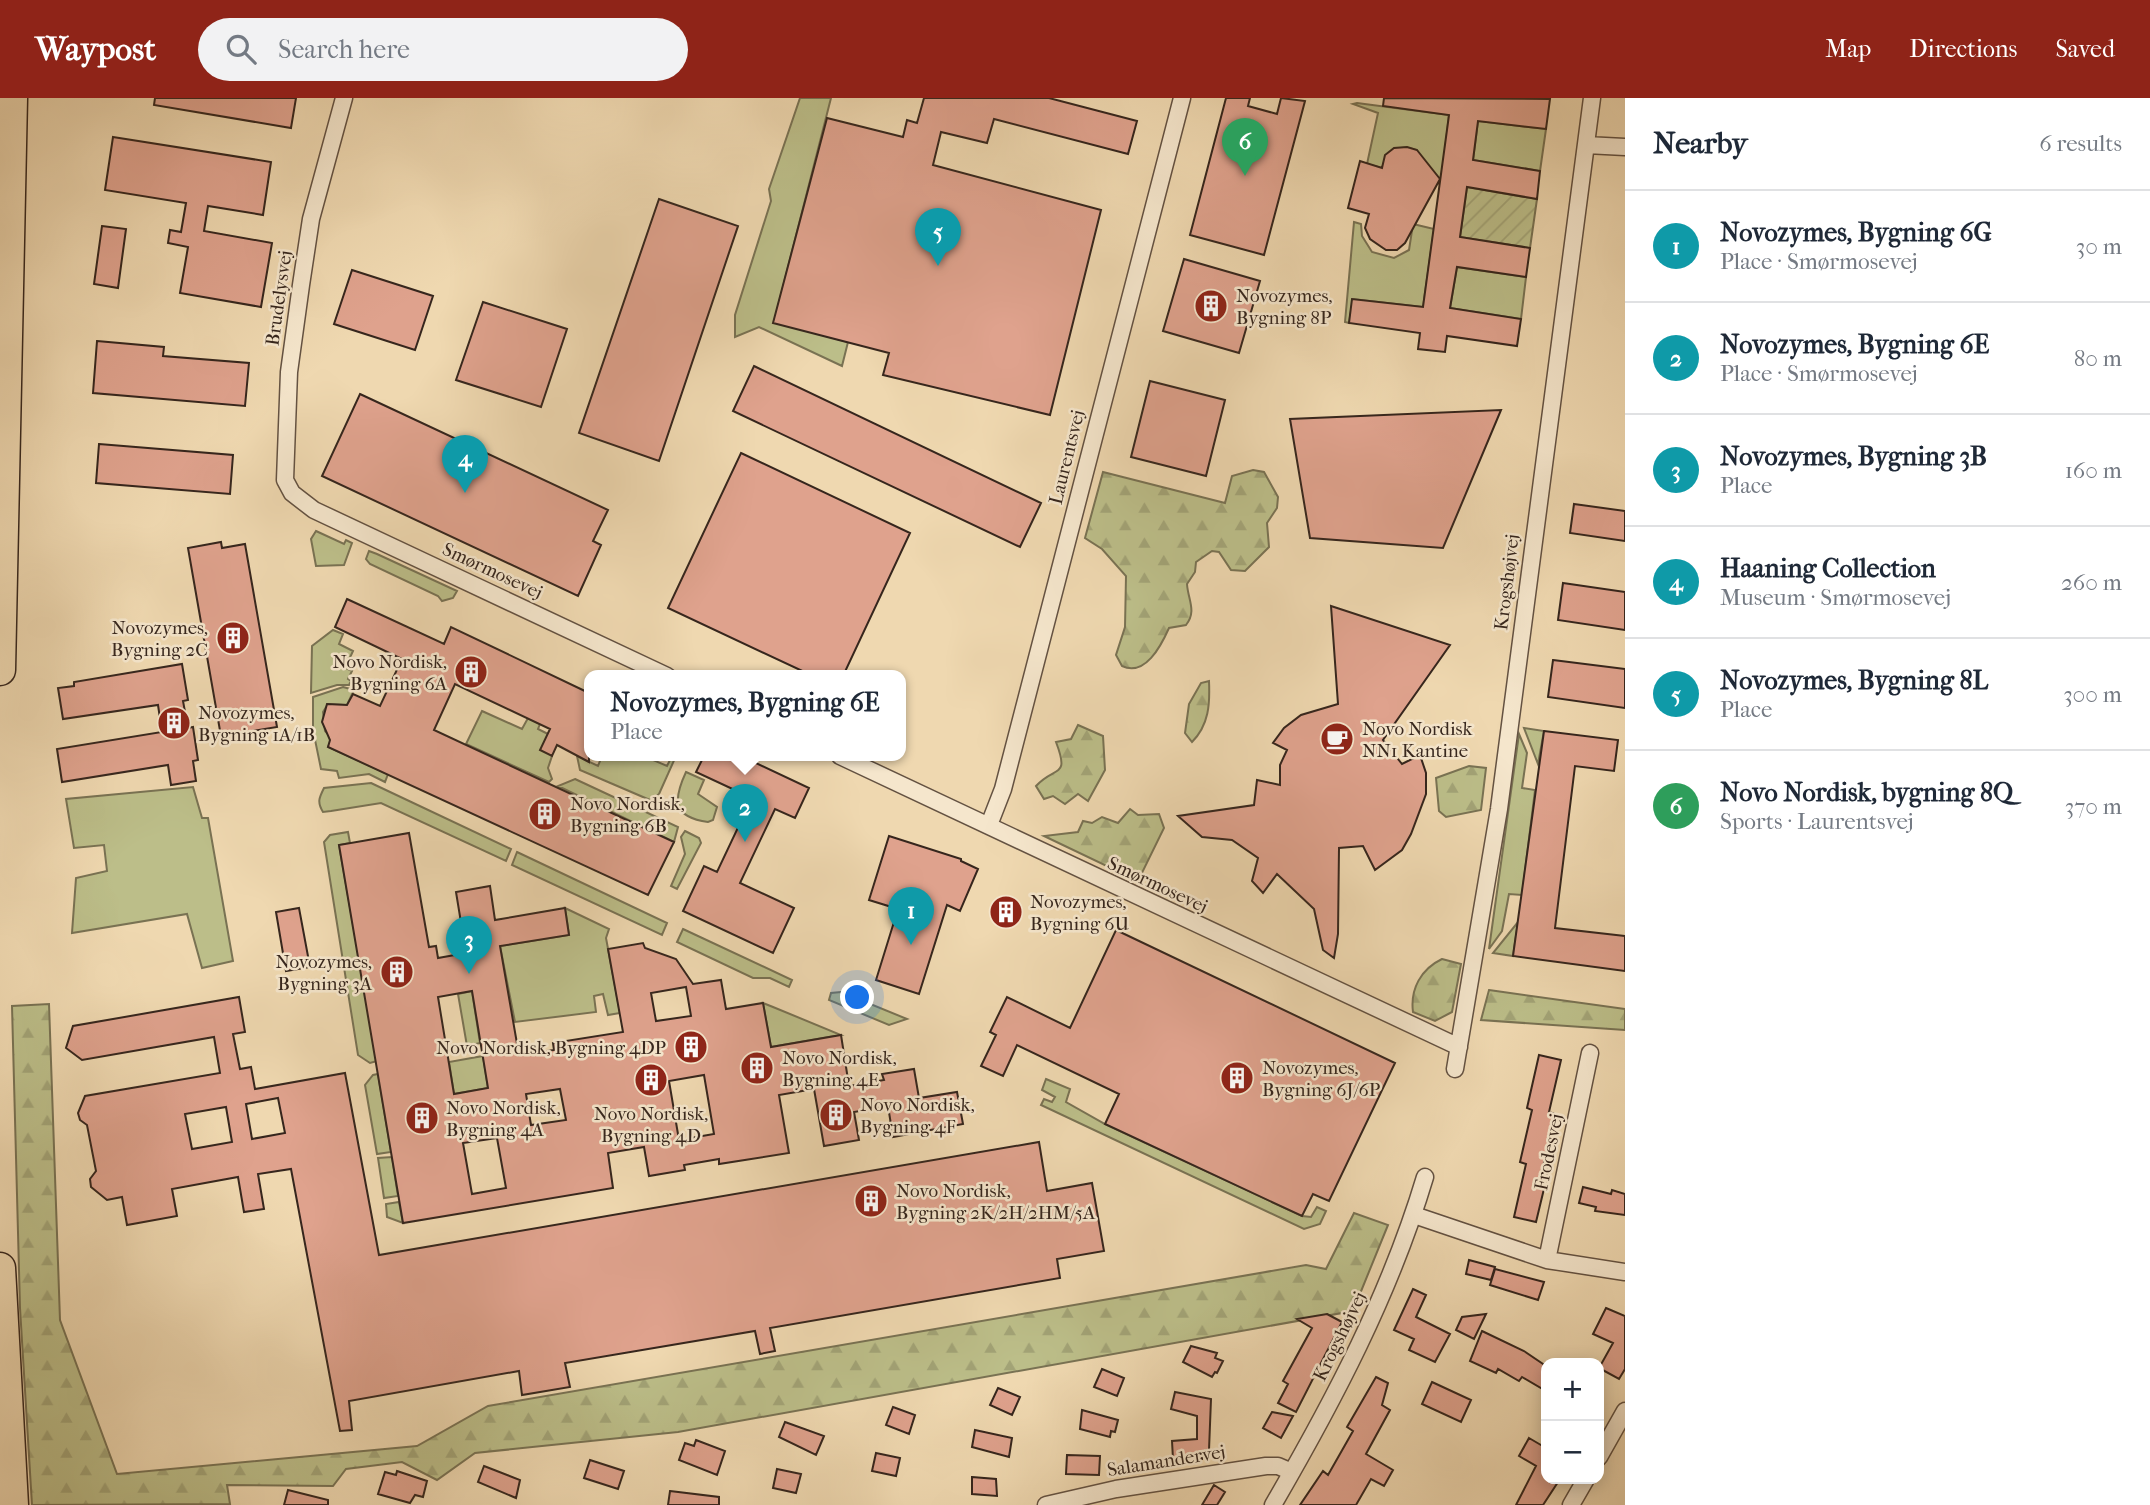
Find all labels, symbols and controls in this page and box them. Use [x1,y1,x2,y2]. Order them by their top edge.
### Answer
search box [198,18,688,81]
text: Waypost [35,30,156,69]
icon: search [222,30,260,68]
text: Search here [278,34,410,65]
text: Map [1825,35,1871,63]
text: Directions [1909,35,2017,63]
text: Saved [2055,35,2115,63]
pin: 6 [1222,118,1268,176]
text: Nearby [1653,126,1748,161]
text: 6 results [2039,130,2122,157]
pin: 5 [915,208,961,266]
text: Novozymes, Bygning 6G [1720,217,1992,248]
text: 1 [1672,233,1680,260]
text: 30 m [2076,233,2122,260]
text: Place · Smørmosevej [1720,248,1918,275]
street label: Brudelysvej [261,249,297,347]
place label: Novozymes, Bygning 8P [1236,285,1333,329]
building icon: Novozymes, Bygning 8P [1192,287,1230,325]
text: Novozymes, Bygning 6E [1720,329,1989,360]
text: 2 [1670,345,1682,372]
text: 80 m [2074,345,2122,372]
text: Place · Smørmosevej [1720,360,1918,387]
street label: Laurentsvej [1045,408,1089,507]
pin: 4 [442,435,488,493]
text: Novozymes, Bygning 3B [1720,441,1987,472]
text: 3 [1671,457,1681,484]
text: 160 m [2065,457,2122,484]
text: Place [1720,472,1772,499]
street label: Krogshøjvej [1490,533,1524,632]
street label: Smørmosevej [439,538,546,604]
text: Haaning Collection [1720,553,1936,584]
text: 4 [1669,569,1683,596]
text: 260 m [2061,569,2122,596]
text: Museum · Smørmosevej [1720,584,1951,611]
place label: Novozymes, Bygning 2C [111,617,208,661]
building icon: Novozymes, Bygning 2C [214,619,252,657]
place label: Novo Nordisk, Bygning 6A [332,651,448,695]
building icon: Novo Nordisk, Bygning 6A [452,653,490,691]
text: Novozymes, Bygning 8L [1720,665,1988,696]
popup [584,670,906,761]
text: 5 [1671,681,1681,708]
text: 300 m [2063,681,2122,708]
text: Novozymes, Bygning 6E [610,687,880,718]
text: Place [1720,696,1772,723]
place label: Novozymes, Bygning 1A/1B [198,702,315,746]
building icon: Novozymes, Bygning 1A/1B [155,704,193,742]
text: Place [610,718,663,745]
place label: Novo Nordisk NN1 Kantine [1362,718,1473,762]
cafe icon: Novo Nordisk NN1 Kantine [1318,720,1356,758]
text: Novo Nordisk, bygning 8Q [1720,777,2013,808]
pin: 2 [722,784,768,842]
place label: Novo Nordisk, Bygning 6B [570,793,685,837]
text: 6 [1670,793,1682,820]
text: 370 m [2065,793,2122,820]
building icon: Novo Nordisk, Bygning 6B [526,795,564,833]
text: Sports · Laurentsvej [1720,808,1914,835]
street label: Smørmosevej [1104,852,1211,918]
pin: 1 [888,887,934,945]
place label: Novozymes, Bygning 6U [1030,891,1130,935]
building icon: Novozymes, Bygning 6U [987,893,1025,931]
pin: 3 [446,916,492,974]
place label: Novozymes, Bygning 3A [275,951,373,995]
building icon: Novozymes, Bygning 3A [378,953,416,991]
your location [840,980,874,1014]
building icon: Novo Nordisk, Bygning 4DP [672,1028,710,1066]
place label: Novo Nordisk, Bygning 4DP [436,1037,667,1059]
place label: Novo Nordisk, Bygning 4E [782,1047,897,1091]
building icon: Novo Nordisk, Bygning 4E [738,1049,776,1087]
place label: Novozymes, Bygning 6J/6P [1262,1057,1381,1101]
building icon: Novozymes, Bygning 6J/6P [1218,1059,1256,1097]
building icon: Novo Nordisk, Bygning 4D [632,1061,670,1099]
place label: Novo Nordisk, Bygning 4F [860,1094,975,1138]
building icon: Novo Nordisk, Bygning 4F [817,1096,855,1134]
place label: Novo Nordisk, Bygning 4A [446,1097,561,1141]
building icon: Novo Nordisk, Bygning 4A [403,1099,441,1137]
place label: Novo Nordisk, Bygning 4D [594,1103,708,1147]
street label: Frodesvej [1530,1112,1568,1193]
place label: Novo Nordisk, Bygning 2K/2H/2HM/5A [896,1180,1096,1224]
building icon: Novo Nordisk, Bygning 2K/2H/2HM/5A [852,1182,890,1220]
street label: Krogshøjvej [1309,1288,1371,1385]
map controls [1541,1358,1604,1484]
button: + [1541,1358,1604,1421]
button: − [1541,1421,1604,1484]
street label: Salamandervej [1105,1441,1227,1481]

